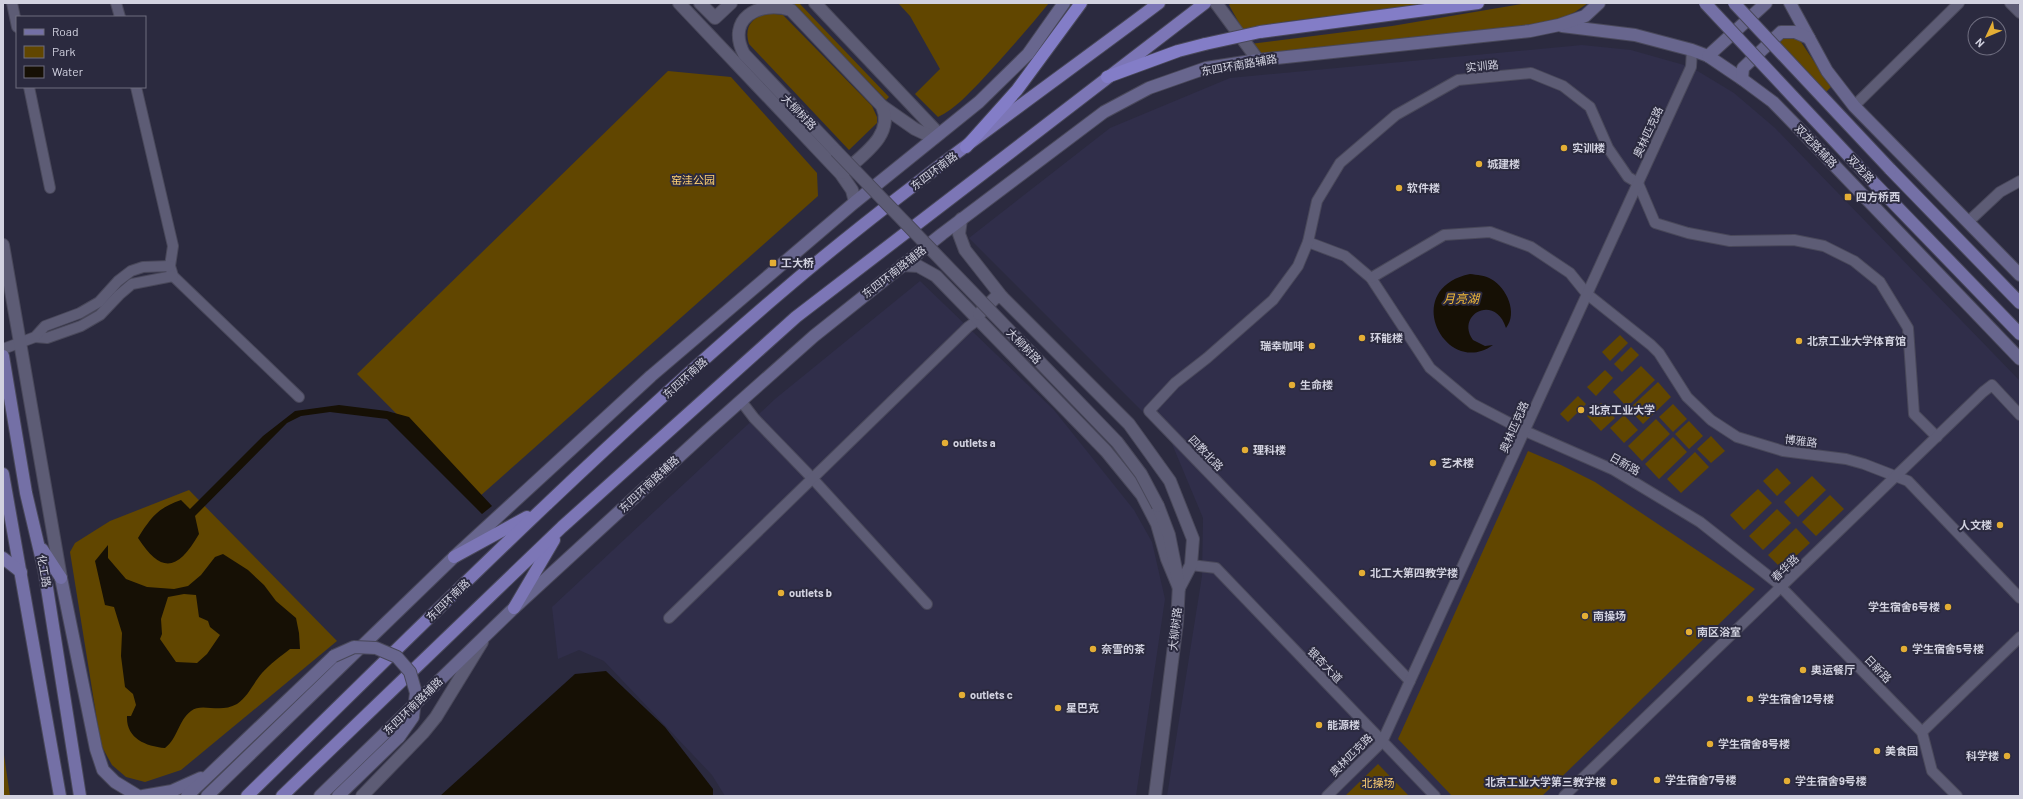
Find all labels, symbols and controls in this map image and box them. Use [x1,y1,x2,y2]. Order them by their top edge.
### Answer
legend [16,16,146,88]
north arrow [1967,16,2007,56]
text: Road [52,24,79,38]
text: N [1972,36,1987,50]
text: Park [52,44,76,58]
street label: 东四环南路辅路 [1200,51,1278,78]
street label: 实训路 [1465,57,1499,74]
text: Water [52,64,84,78]
street label: 大柳树路 [779,91,819,132]
street label: 奥林匹克路 [1630,104,1665,159]
street label: 双龙路辅路 [1793,121,1840,170]
place label: 实训楼 [1572,141,1605,154]
marker: 实训楼 [1559,143,1569,153]
street label: 东四环南路 [908,149,960,192]
street label: 双龙路 [1845,152,1877,185]
place label: 城建楼 [1487,157,1520,170]
marker: 城建楼 [1474,159,1484,169]
park label: 窑洼公园 [671,173,715,186]
place label: 软件楼 [1407,181,1440,194]
marker: 软件楼 [1394,183,1404,193]
place label: 四方桥西 [1856,190,1900,203]
marker: 四方桥西 [1843,192,1853,202]
street label: 东四环南路辅路 [859,243,928,300]
place label: 工大桥 [781,256,814,269]
marker: 工大桥 [768,258,778,268]
water label: 月亮湖 [1443,291,1481,305]
street label: 大柳树路 [1004,325,1044,366]
place label: 环能楼 [1370,331,1403,344]
marker: 环能楼 [1357,333,1367,343]
place label: 北京工业大学体育馆 [1807,334,1906,347]
marker: 北京工业大学体育馆 [1794,336,1804,346]
place label: 瑞幸咖啡 [1260,339,1304,352]
marker: 瑞幸咖啡 [1307,341,1317,351]
street label: 东四环南路 [660,354,709,401]
place label: 生命楼 [1300,378,1333,391]
marker: 生命楼 [1287,380,1297,390]
street label: 奥林匹克路 [1496,399,1531,455]
place label: 北京工业大学 [1589,403,1655,416]
marker: 北京工业大学 [1576,405,1586,415]
street label: 四教北路 [1186,432,1226,473]
street label: 博雅路 [1784,432,1818,449]
place label: outlets a [953,436,996,449]
marker: outlets a [940,438,950,448]
place label: 理科楼 [1253,443,1286,456]
marker: 理科楼 [1240,445,1250,455]
street label: 日新路 [1608,450,1643,477]
street label: 东四环南路辅路 [616,453,681,515]
place label: 艺术楼 [1441,456,1474,469]
marker: 艺术楼 [1428,458,1438,468]
place label: 人文楼 [1959,518,1992,531]
marker: 人文楼 [1995,520,2005,530]
street label: 春华路 [1768,552,1801,584]
street label: 化工路 [35,554,54,588]
place label: 北工大第四教学楼 [1370,566,1458,579]
marker: 北工大第四教学楼 [1357,568,1367,578]
street label: 东四环南路 [423,576,472,623]
place label: outlets b [789,586,832,599]
marker: outlets b [776,588,786,598]
place label: 学生宿舍6号楼 [1868,600,1940,613]
marker: 学生宿舍6号楼 [1943,602,1953,612]
street label: 大柳树路 [1166,606,1183,652]
place label: 南操场 [1593,609,1626,622]
marker: 南操场 [1580,611,1590,621]
place label: 南区浴室 [1697,625,1741,638]
marker: 南区浴室 [1684,627,1694,637]
place label: 奈雪的茶 [1101,642,1145,655]
place label: 学生宿舍5号楼 [1912,642,1984,655]
marker: 奈雪的茶 [1088,644,1098,654]
street label: 银杏大道 [1305,644,1345,685]
marker: 学生宿舍5号楼 [1899,644,1909,654]
street label: 日新路 [1862,652,1894,685]
place label: 奥运餐厅 [1811,663,1855,676]
marker: 奥运餐厅 [1798,665,1808,675]
street label: 东四环南路辅路 [380,674,445,737]
place label: outlets c [970,688,1013,701]
marker: outlets c [957,690,967,700]
place label: 学生宿舍12号楼 [1758,692,1834,705]
marker: 学生宿舍12号楼 [1745,694,1755,704]
place label: 星巴克 [1066,701,1099,714]
marker: 星巴克 [1053,703,1063,713]
place label: 能源楼 [1327,718,1360,731]
marker: 能源楼 [1314,720,1324,730]
street label: 奥林匹克路 [1327,731,1375,779]
place label: 学生宿舍8号楼 [1718,737,1790,750]
marker: 学生宿舍8号楼 [1705,739,1715,749]
place label: 美食园 [1885,744,1918,757]
marker: 美食园 [1872,746,1882,756]
place label: 科学楼 [1966,749,1999,762]
marker: 科学楼 [2002,751,2012,761]
place label: 学生宿舍7号楼 [1665,773,1736,786]
place label: 学生宿舍9号楼 [1795,774,1867,787]
place label: 北京工业大学第三教学楼 [1485,775,1606,788]
marker: 学生宿舍7号楼 [1652,775,1662,785]
park label: 北操场 [1362,776,1395,789]
marker: 学生宿舍9号楼 [1782,776,1792,786]
marker: 北京工业大学第三教学楼 [1609,777,1619,787]

